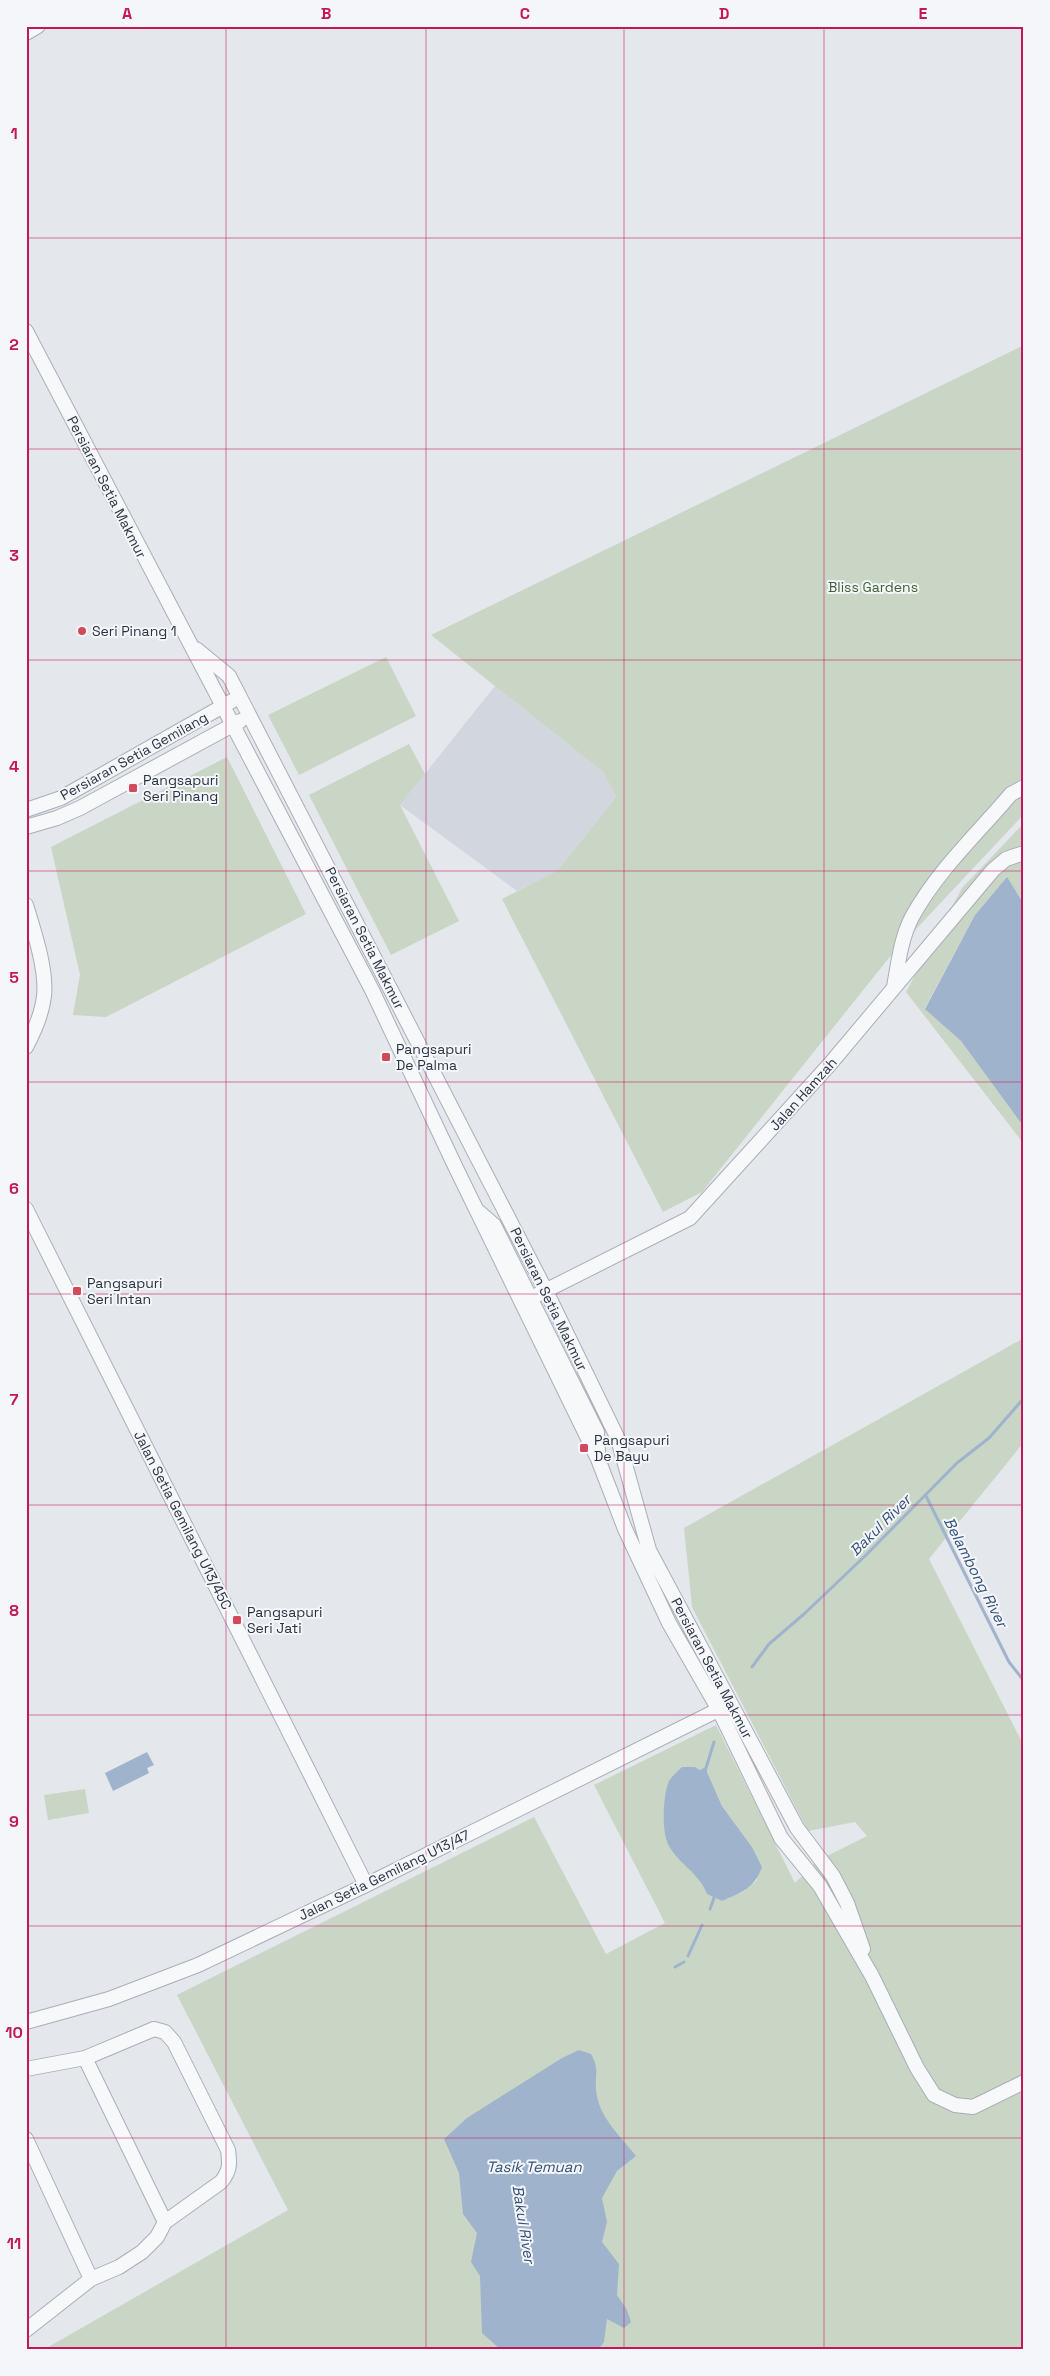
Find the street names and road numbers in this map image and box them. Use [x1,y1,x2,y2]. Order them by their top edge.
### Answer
street label: Persiaran Setia Makmur [63,413,151,561]
street label: Persiaran Setia Gemilang [57,708,211,804]
street label: Persiaran Setia Makmur [321,864,409,1012]
street label: Jalan Hamzah [765,1053,841,1135]
street label: Persiaran Setia Makmur [506,1224,592,1374]
street label: Jalan Setia Gemilang U13/45C [130,1428,236,1612]
street label: Persiaran Setia Makmur [667,1594,757,1742]
street label: Jalan Setia Gemilang U13/47 [295,1826,473,1924]

